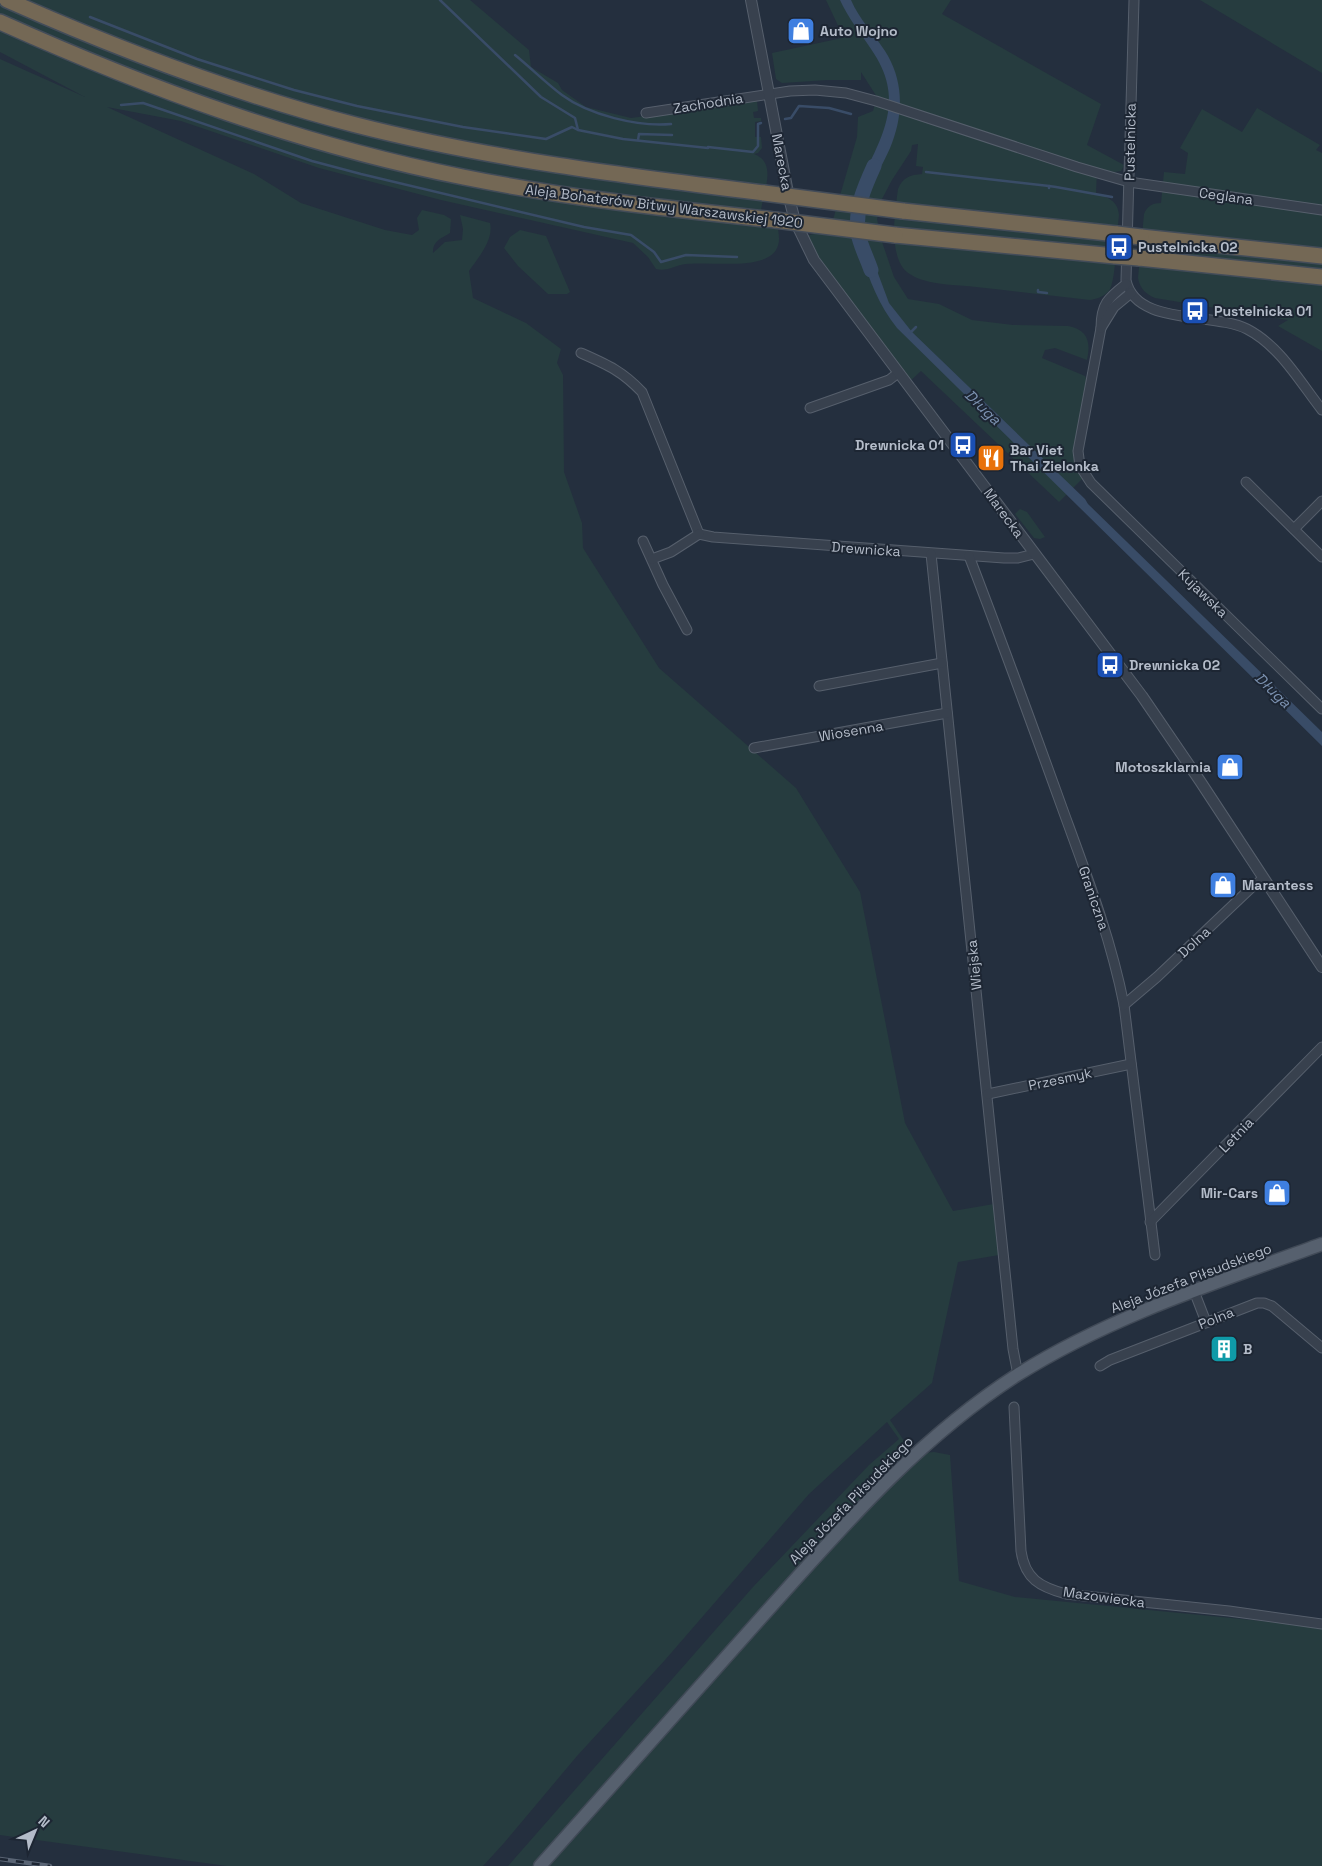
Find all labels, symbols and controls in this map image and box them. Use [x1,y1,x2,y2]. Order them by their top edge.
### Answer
shop icon: Auto Wojno [786,16,816,46]
place label: Auto Wojno [820,22,898,40]
street label: Zachodnia [672,89,744,117]
street label: Pustelnicka [1120,103,1140,181]
street label: Marecka [768,132,796,192]
street label: Aleja Bohaterów Bitwy Warszawskiej 1920 [524,180,804,232]
street label: Ceglana [1198,183,1254,209]
bus stop icon: Pustelnicka 02 [1104,232,1134,262]
place label: Pustelnicka 02 [1138,238,1238,256]
bus stop icon: Pustelnicka 01 [1180,296,1210,326]
place label: Pustelnicka 01 [1214,302,1312,320]
water label: Długa [961,385,1005,429]
bus stop icon: Drewnicka 01 [948,430,978,460]
place label: Drewnicka 01 [855,436,944,454]
place label: Bar Viet Thai Zielonka [1010,441,1099,475]
restaurant icon: Bar Viet Thai Zielonka [976,443,1006,473]
street label: Marecka [980,485,1028,541]
street label: Drewnicka [831,538,901,560]
street label: Kujawska [1174,565,1232,621]
bus stop icon: Drewnicka 02 [1095,650,1125,680]
place label: Drewnicka 02 [1129,656,1220,674]
water label: Długa [1251,668,1295,712]
street label: Wiosenna [817,716,885,746]
shop icon: Motoszklarnia [1215,752,1245,782]
place label: Motoszklarnia [1115,758,1211,776]
street label: Graniczna [1075,864,1113,932]
shop icon: Marantess [1208,870,1238,900]
place label: Marantess [1242,876,1313,894]
street label: Dolna [1174,922,1214,962]
street label: Wiejska [962,939,986,991]
street label: Przesmyk [1027,1063,1094,1095]
street label: Letnia [1215,1114,1257,1156]
shop icon: Mir-Cars [1262,1178,1292,1208]
place label: Mir-Cars [1201,1184,1258,1202]
street label: Aleja Józefa Piłsudskiego [1108,1239,1274,1317]
street label: Polna [1196,1303,1236,1333]
building icon: B [1209,1334,1239,1364]
place label: B [1243,1340,1252,1358]
street label: Aleja Józefa Piłsudskiego [785,1432,917,1568]
street label: Mazowiecka [1062,1582,1146,1612]
north arrow [10,1806,60,1856]
text: N [34,1812,54,1831]

